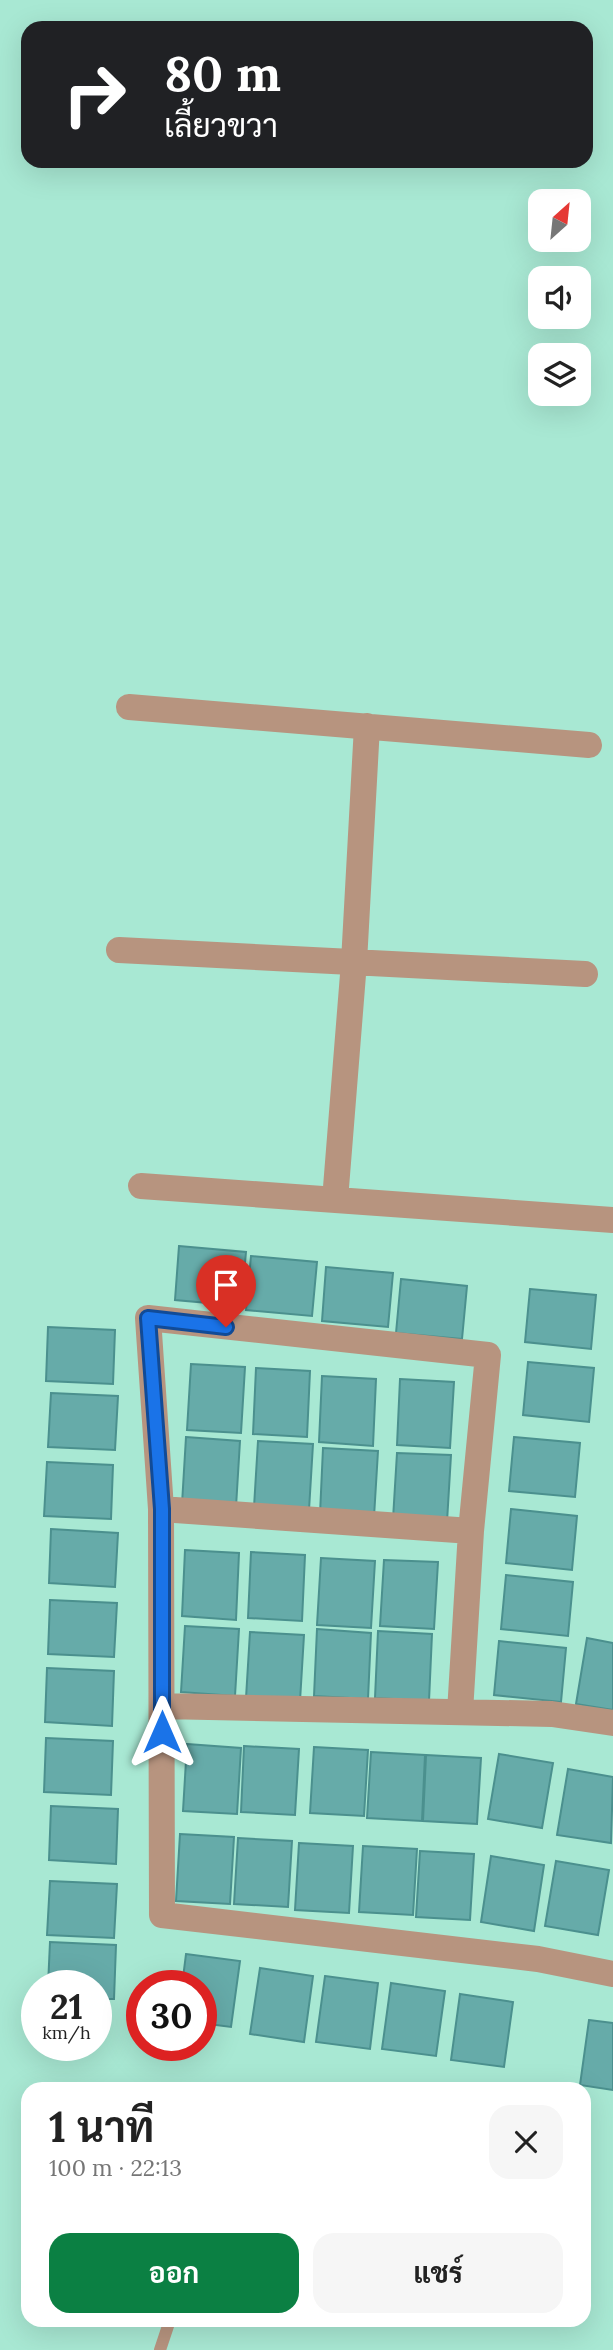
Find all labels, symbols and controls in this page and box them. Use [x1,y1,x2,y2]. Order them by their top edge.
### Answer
text: 80 m [164,42,281,104]
icon: right [49,49,140,140]
text: เลี้ยวขวา [164,105,278,146]
north arrow [528,189,592,252]
map controls [528,189,591,406]
button: sound [528,266,591,329]
button: layers [528,343,591,406]
pin [196,1255,256,1327]
icon: arrive [207,1266,245,1304]
position arrow [125,1695,199,1769]
speed limit sign: 30 [126,1970,217,2061]
text: 21 [50,1984,83,2029]
text: km/h [42,2021,91,2044]
text: 1 นาที [49,2100,154,2154]
button: close [489,2105,563,2179]
text: 100 m · 22:13 [49,2153,182,2182]
button: ออก [49,2233,299,2313]
button: แชร์ [313,2233,563,2313]

